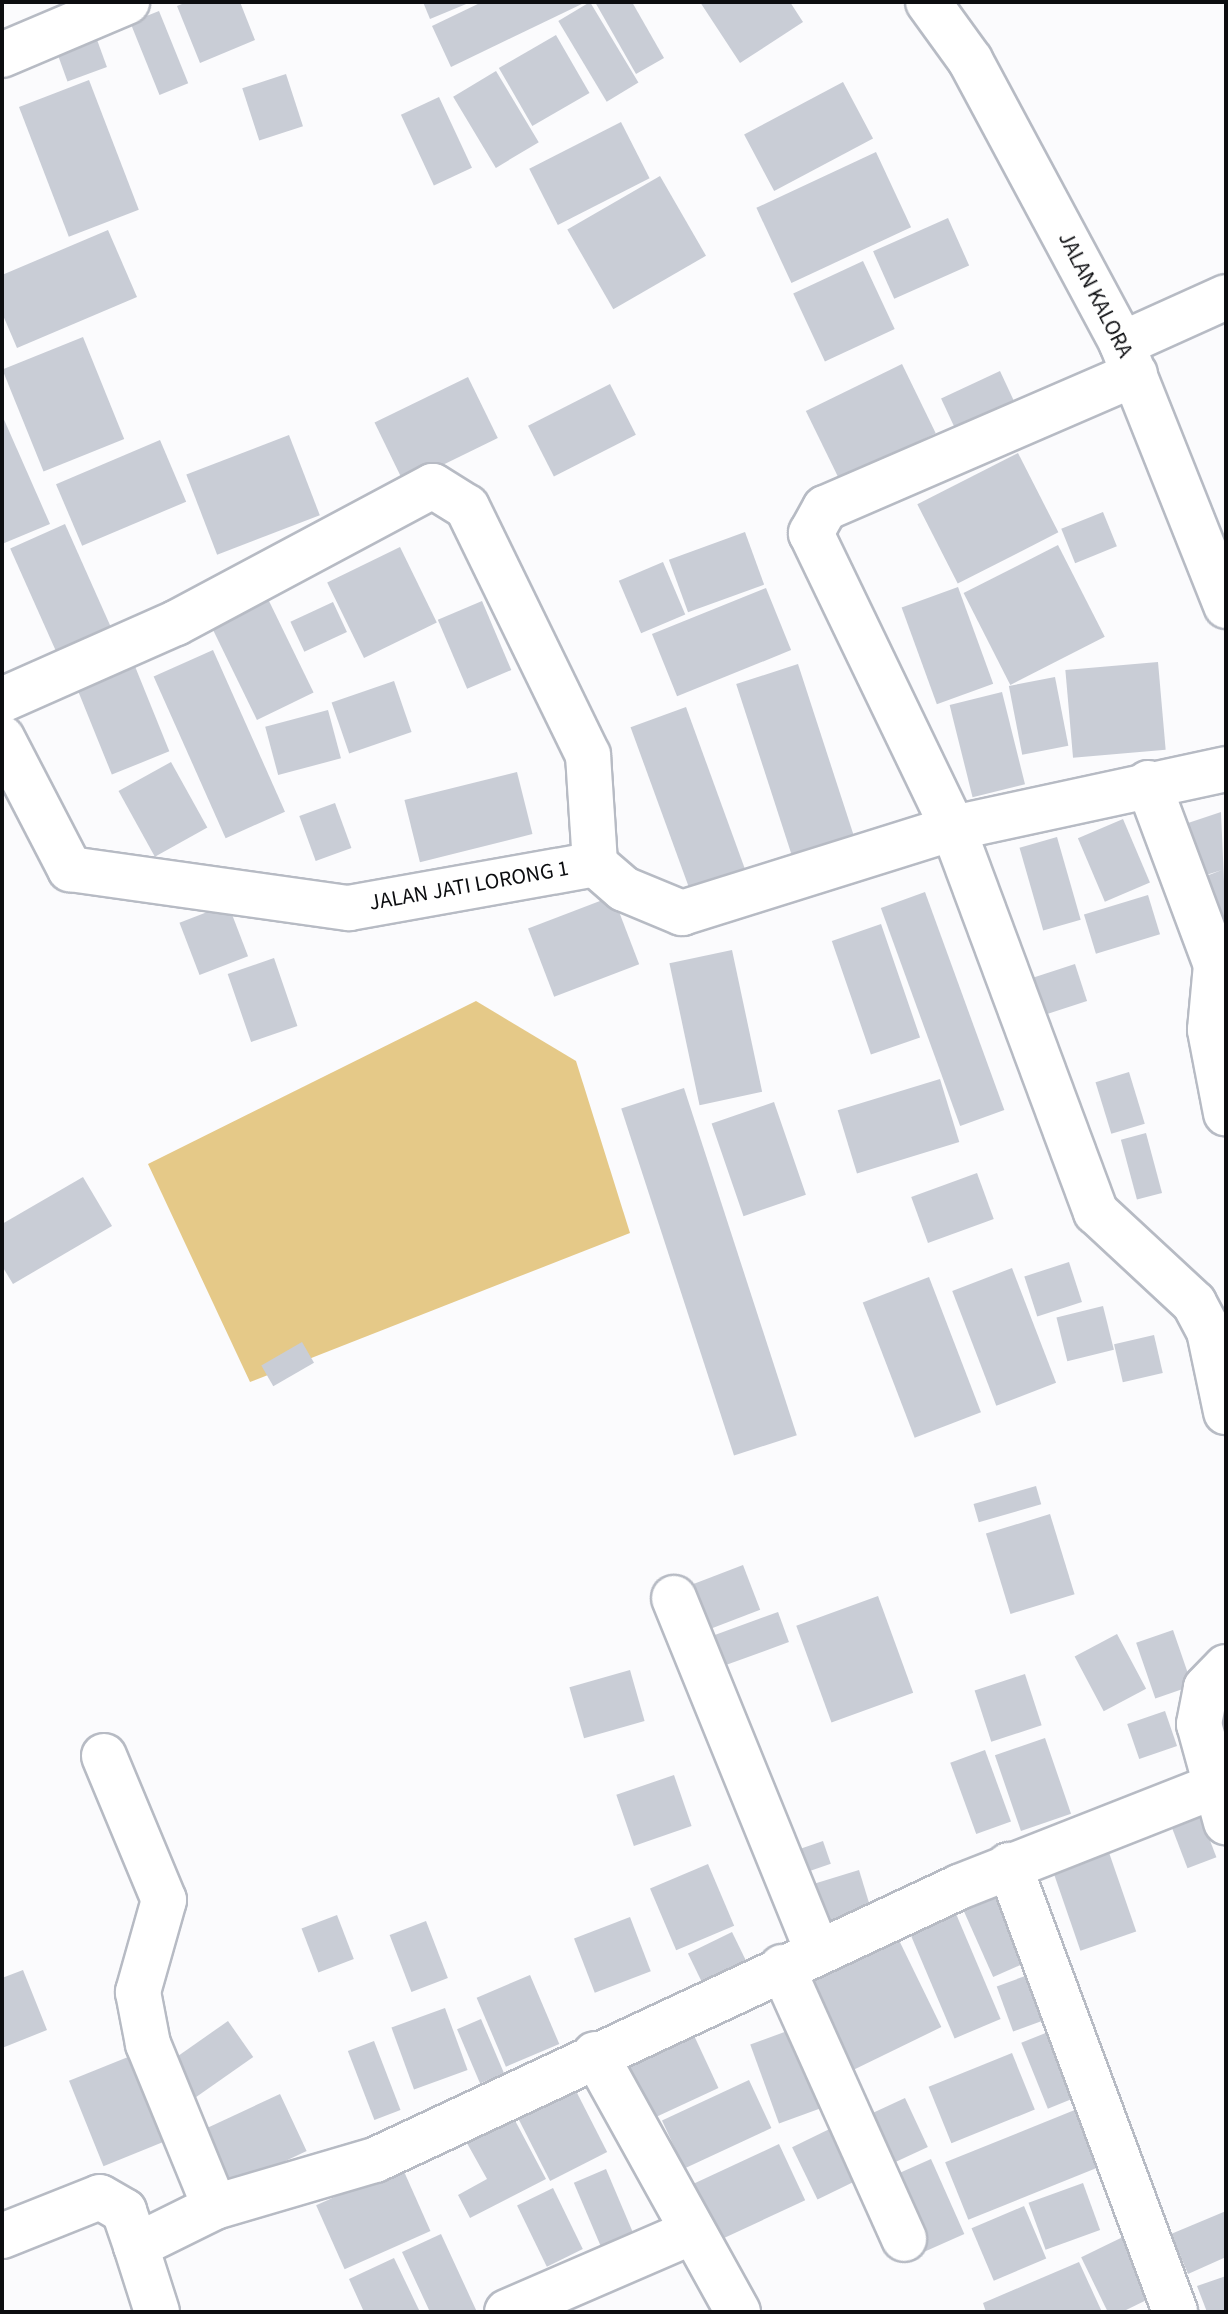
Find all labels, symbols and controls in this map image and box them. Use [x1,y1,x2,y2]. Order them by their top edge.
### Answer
street label: JALAN KALORA [1052,228,1138,362]
street label: JALAN JATI LORONG 1 [367,855,571,917]

